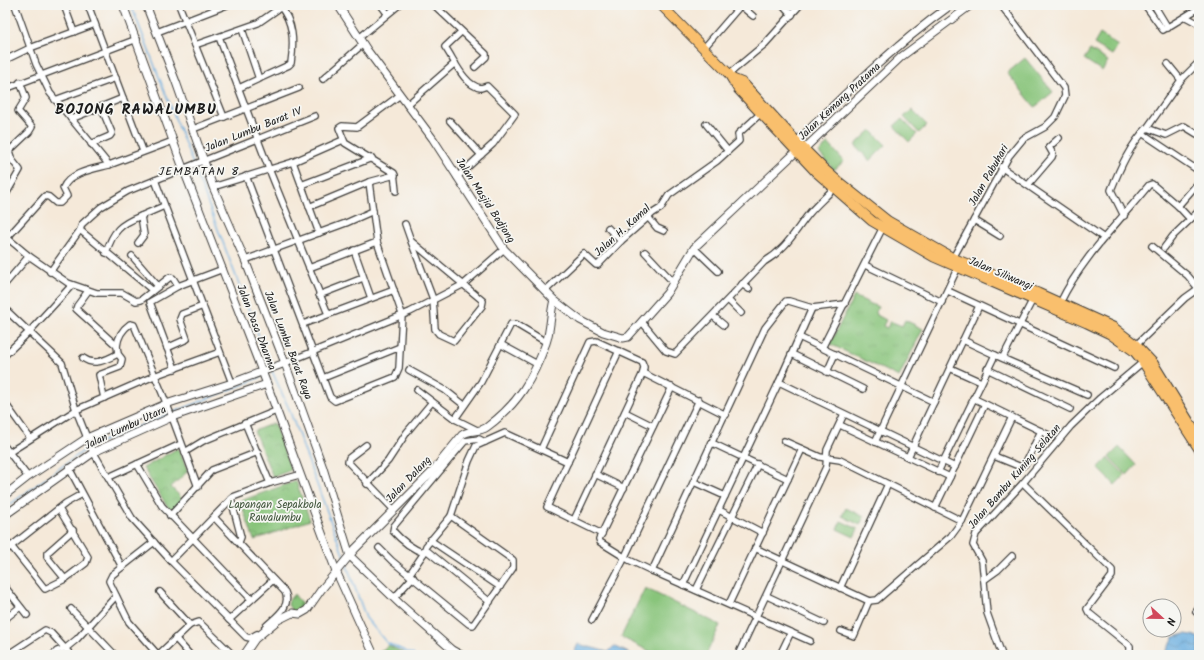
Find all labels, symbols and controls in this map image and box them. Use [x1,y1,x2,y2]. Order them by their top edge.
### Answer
street label: Jalan Kemang Pratama [794,59,885,145]
district label: BOJONG RAWALUMBU [55,98,217,122]
street label: Jalan Lumbu Barat IV [202,102,305,158]
street label: Jalan Pabuhari [964,141,1014,209]
street label: Jalan Masjid Bodjong [451,154,520,247]
district label: JEMBATAN 8 [159,162,239,181]
street label: Jalan H. Kamal [590,200,655,261]
street label: Jalan Siliwangi [966,252,1036,296]
street label: Jalan Dasa Dharma [231,282,281,373]
street label: Jalan Lumbu Barat Raya [259,288,317,402]
street label: Jalan Lumbu Utara [81,401,169,455]
street label: Jalan Bambu Kuning Selatan [964,420,1066,533]
street label: Jalan Dalang [382,452,436,507]
park label: Lapangan Sepakbola Rawalumbu [228,496,322,527]
north arrow [1142,598,1182,638]
text: N [1161,615,1180,628]

